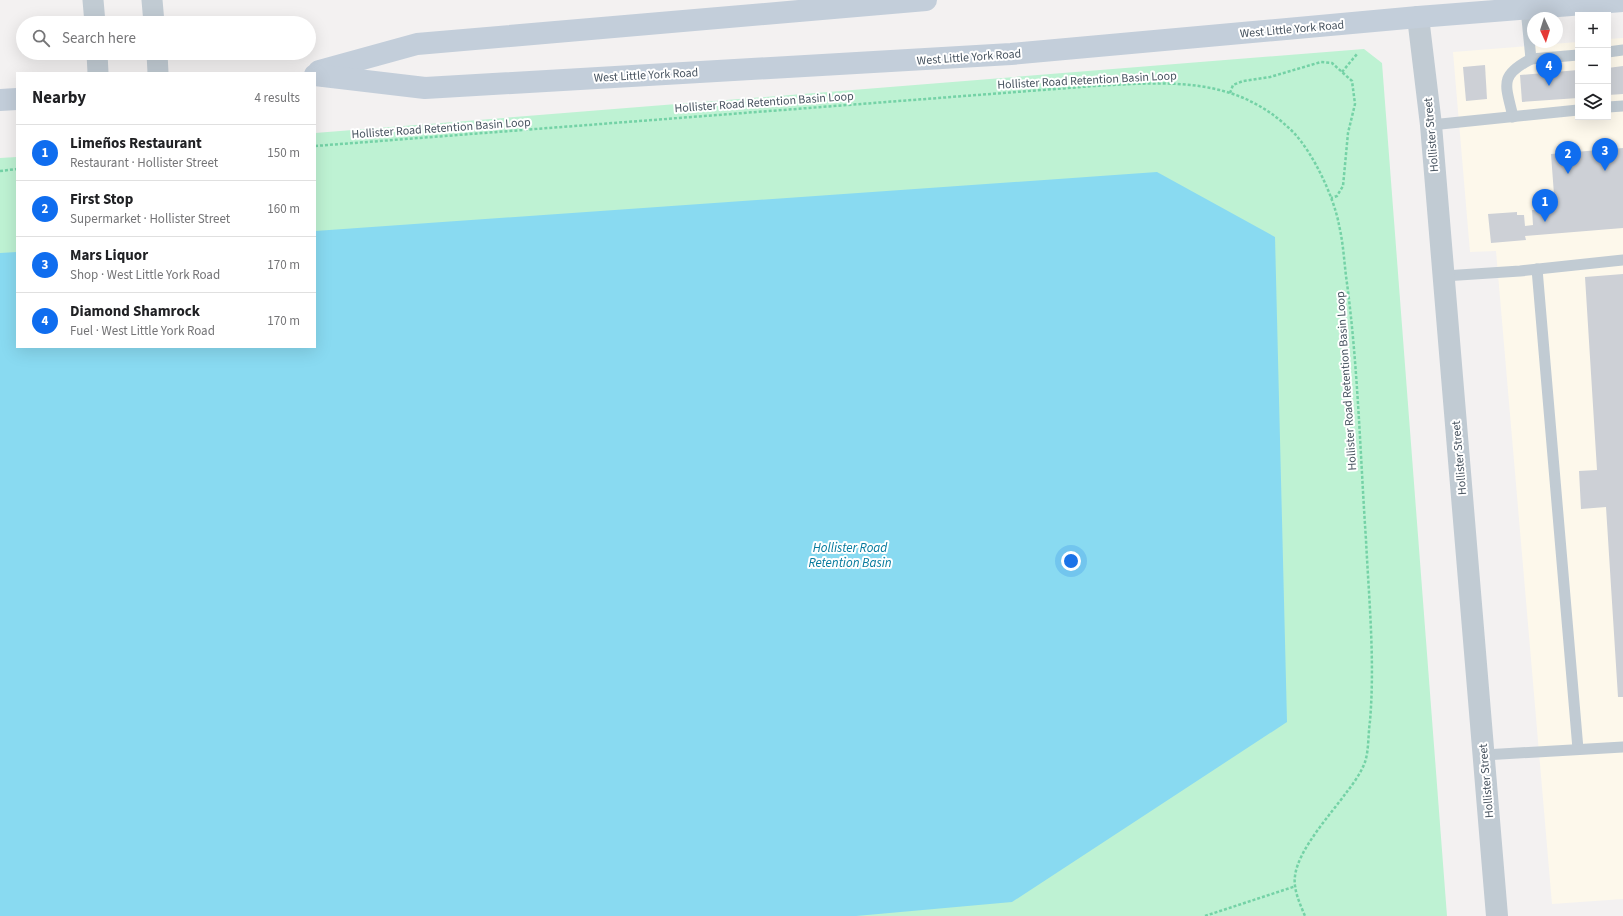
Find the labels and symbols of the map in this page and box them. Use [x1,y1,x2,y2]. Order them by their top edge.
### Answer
north arrow [1527,12,1563,48]
street label: West Little York Road [1239,16,1345,43]
street label: West Little York Road [916,45,1022,70]
pin: 4 [1536,53,1562,86]
street label: West Little York Road [593,64,699,87]
street label: Hollister Road Retention Basin Loop [997,67,1177,94]
street label: Hollister Road Retention Basin Loop [674,88,855,117]
street label: Hollister Street [1420,97,1443,173]
street label: Hollister Road Retention Basin Loop [351,114,532,143]
pin: 3 [1592,138,1618,171]
pin: 2 [1555,141,1581,174]
pin: 1 [1532,189,1558,222]
street label: Hollister Road Retention Basin Loop [1332,290,1361,471]
street label: Hollister Street [1448,420,1471,496]
water label: Hollister Road Retention Basin [808,539,892,572]
your location [1061,551,1081,571]
street label: Hollister Street [1475,743,1498,819]

